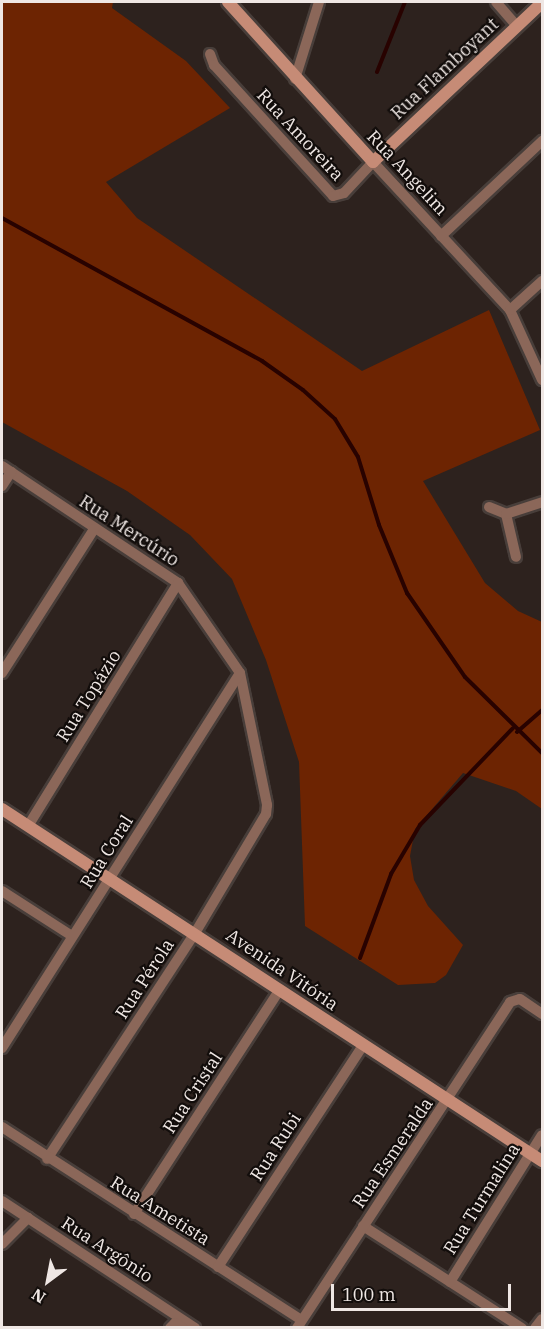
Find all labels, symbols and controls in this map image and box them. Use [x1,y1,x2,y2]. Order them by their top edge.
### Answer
street label: Rua Flamboyant [387,14,503,124]
street label: Rua Amoreira [252,85,348,185]
street label: Rua Angelim [362,126,452,220]
street label: Rua Mercúrio [75,491,183,571]
street label: Rua Topázio [52,646,126,746]
street label: Rua Coral [76,812,138,892]
street label: Avenida Vitória [222,925,342,1015]
street label: Rua Pérola [111,935,179,1023]
street label: Rua Cristal [159,1048,227,1138]
street label: Rua Esmeralda [348,1094,438,1212]
street label: Rua Rubi [246,1109,306,1185]
street label: Rua Turmalina [439,1139,525,1259]
street label: Rua Ametista [106,1172,214,1250]
street label: Rua Argônio [57,1212,157,1288]
north arrow [18,1251,78,1311]
scale bar [334,1272,514,1310]
text: 100 m [342,1283,396,1306]
text: N [28,1284,49,1308]

